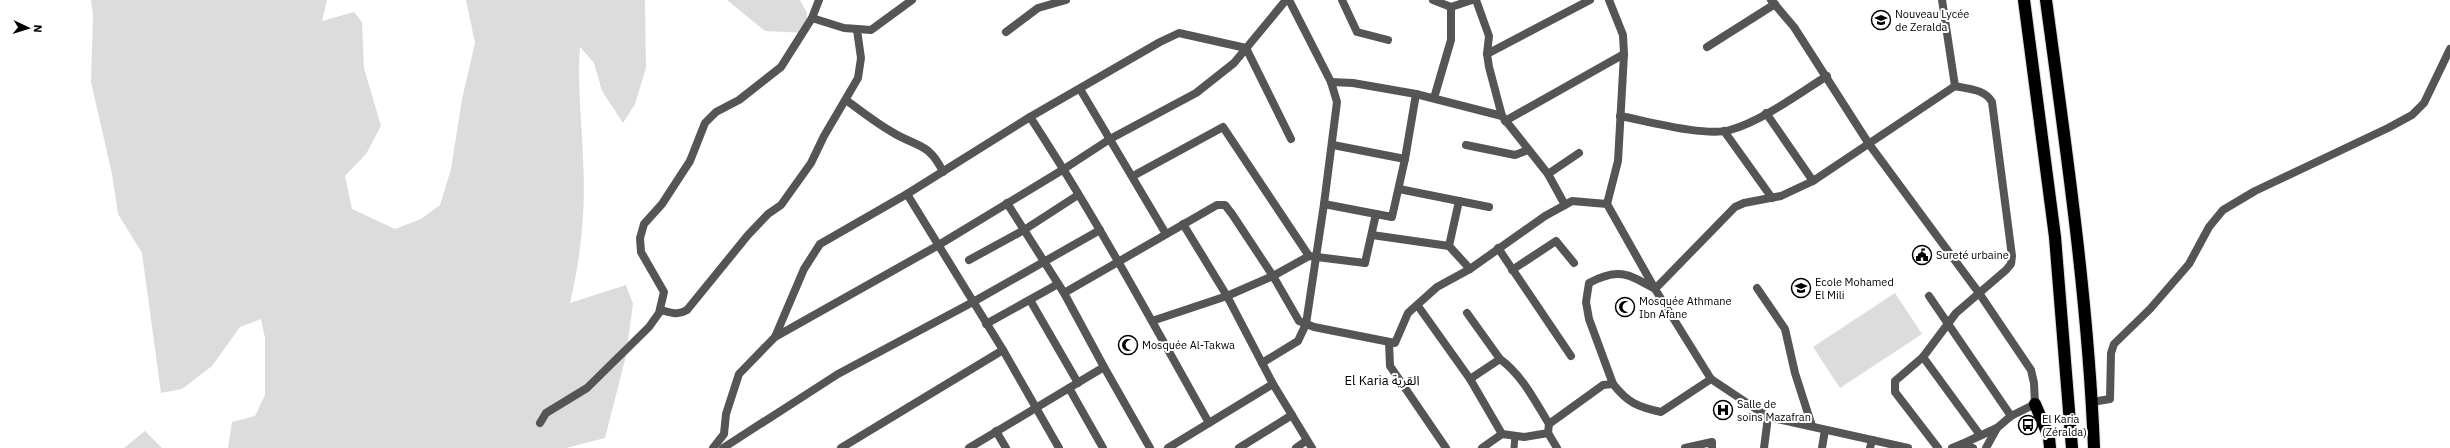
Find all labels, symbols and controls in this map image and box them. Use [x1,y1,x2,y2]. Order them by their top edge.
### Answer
place label: Nouveau Lycée de Zeralda [1895,7,1969,34]
north arrow [8,8,48,48]
school or university icon: Nouveau Lycée de Zeralda [1870,9,1892,31]
text: N [31,24,45,33]
public building icon: Sureté urbaine [1911,244,1933,266]
place label: Sureté urbaine [1936,248,2009,262]
place label: Ecole Mohamed El Mili [1815,275,1894,302]
school or university icon: Ecole Mohamed El Mili [1790,277,1812,299]
place label: Mosquée Athmane Ibn Afane [1639,294,1732,321]
mosque icon: Mosquée Athmane Ibn Afane [1614,296,1636,318]
mosque icon: Mosquée Al-Takwa [1117,334,1139,356]
place label: Mosquée Al-Takwa [1142,338,1235,352]
district label: El Karia القرية [1344,372,1420,389]
place label: Salle de soins Mazafran [1737,397,1811,424]
hospital icon: Salle de soins Mazafran [1712,399,1734,421]
place label: El Karia (Zéralda) [2042,412,2087,439]
bus stop icon: El Karia (Zéralda) [2017,414,2039,436]

